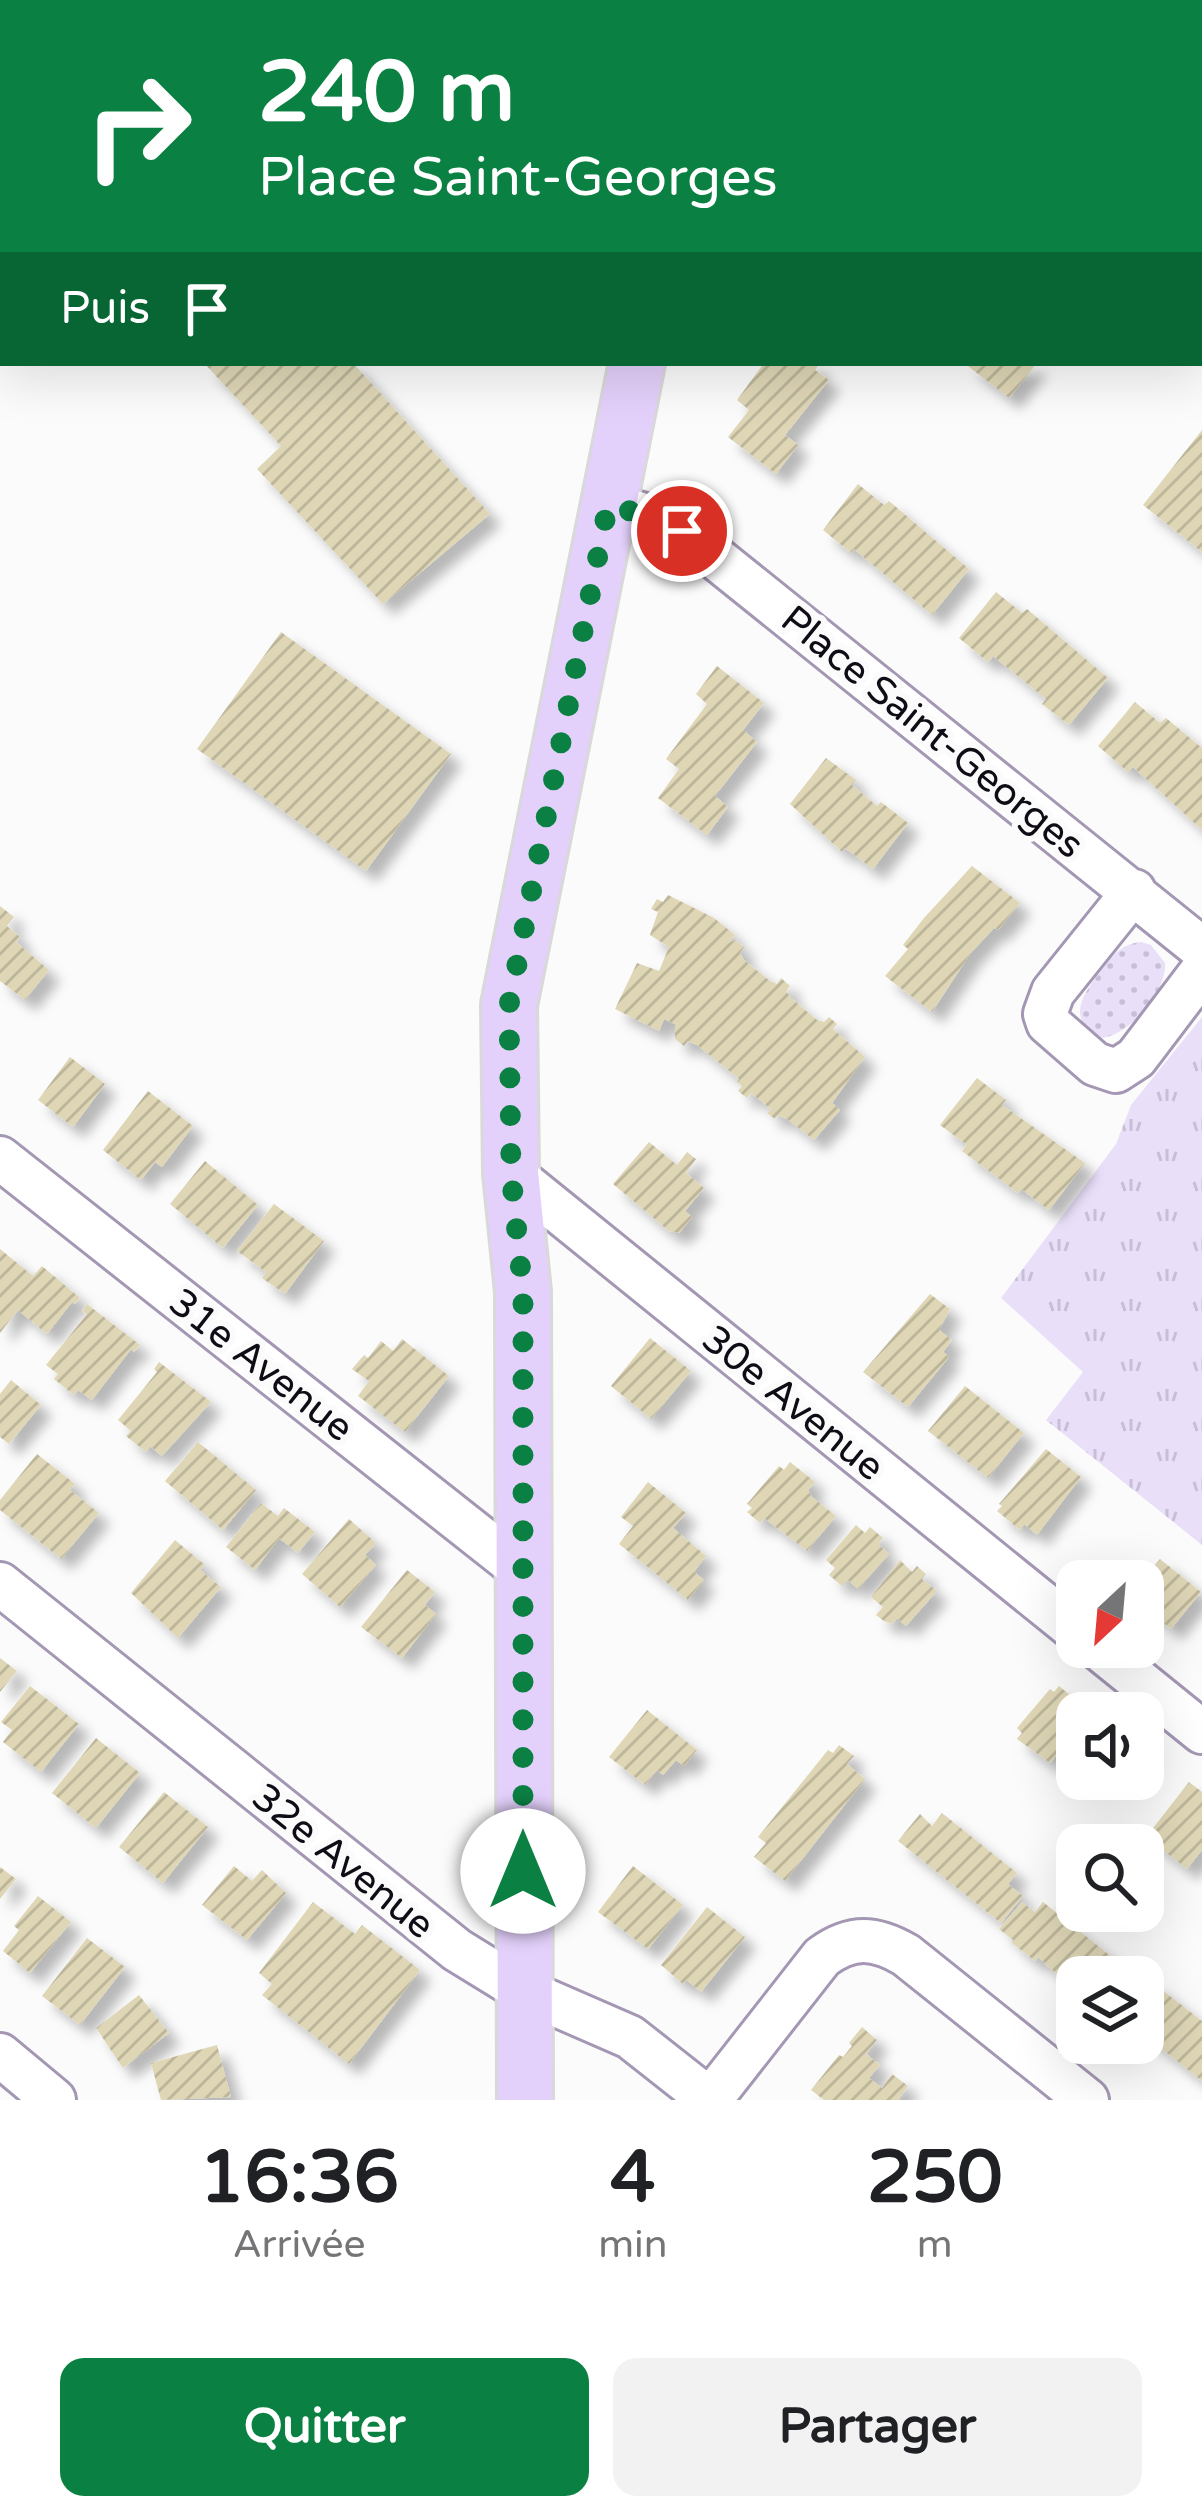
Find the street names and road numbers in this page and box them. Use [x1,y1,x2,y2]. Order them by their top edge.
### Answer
street label: Place Saint-Georges [771,596,1093,869]
street label: 31e Avenue [160,1279,363,1452]
street label: 30e Avenue [692,1315,894,1491]
street label: 32e Avenue [242,1773,444,1949]

